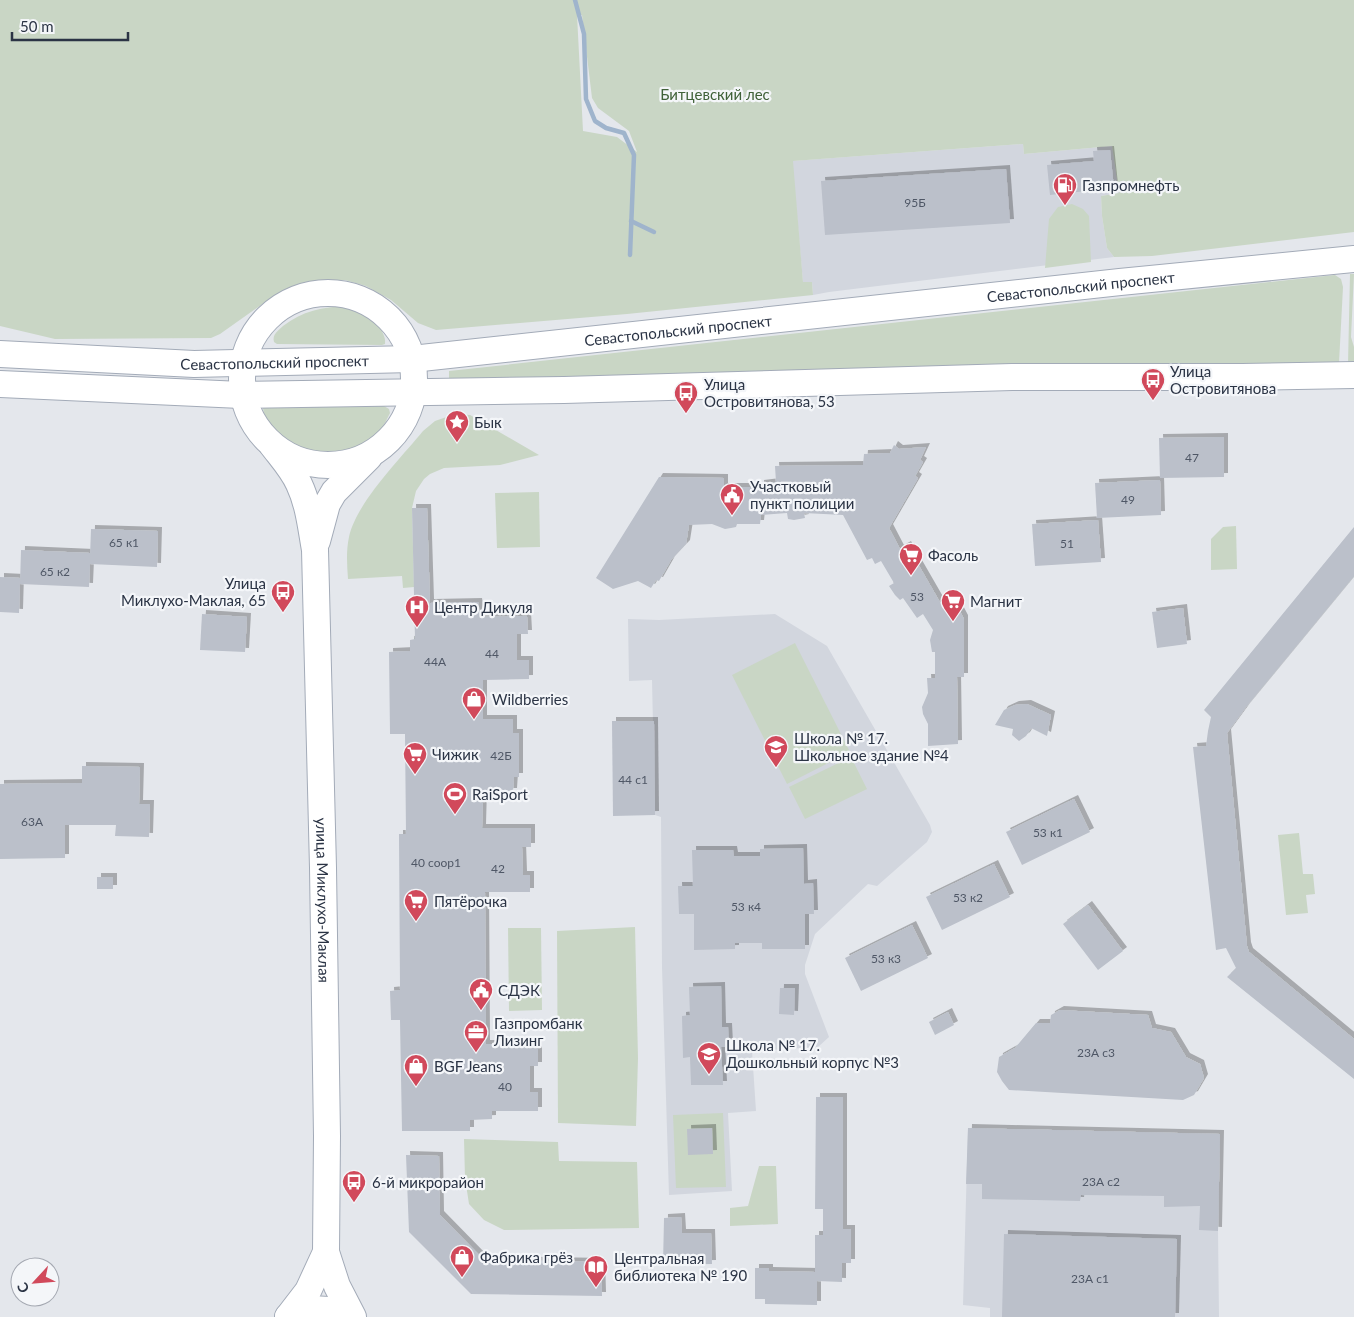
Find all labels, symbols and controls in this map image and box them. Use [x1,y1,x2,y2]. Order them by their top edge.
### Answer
scale bar [12,10,129,42]
text: 50 m [20,17,54,35]
park label: Битцевский лес [660,85,770,103]
fuel station icon: Газпромнефть [1052,172,1078,206]
place label: Газпромнефть [1082,176,1179,194]
house number: 95Б [904,195,926,210]
street label: Севастопольский проспект [986,268,1176,305]
street label: Севастопольский проспект [583,311,773,349]
street label: Севастопольский проспект [180,351,370,373]
place label: Улица Островитянова [1170,362,1276,397]
bus stop icon: Улица Островитянова [1140,367,1166,401]
place label: Улица Островитянова, 53 [704,375,835,410]
bus stop icon: Улица Островитянова, 53 [673,380,699,414]
place icon: Бык [444,409,470,443]
place label: Бык [474,413,502,431]
house number: 47 [1185,450,1199,465]
place label: Участковый пункт полиции [750,477,854,512]
public building icon: Участковый пункт полиции [719,482,745,516]
house number: 49 [1121,492,1135,507]
house number: 65 к1 [109,535,139,550]
house number: 51 [1060,536,1074,551]
supermarket icon: Фасоль [898,542,924,576]
place label: Фасоль [928,546,978,564]
house number: 65 к2 [40,564,70,579]
place label: Улица Миклухо-Маклая, 65 [121,574,266,609]
bus stop icon: Улица Миклухо-Маклая, 65 [270,579,296,613]
supermarket icon: Магнит [940,588,966,622]
house number: 53 [910,589,924,604]
place label: Магнит [970,592,1022,610]
hospital icon: Центр Дикуля [404,594,430,628]
place label: Центр Дикуля [434,598,533,616]
house number: 44 [485,646,499,661]
house number: 44А [424,654,447,669]
shop icon: Wildberries [461,686,487,720]
place label: Wildberries [492,690,568,708]
place label: Школа № 17. Школьное здание №4 [794,729,949,764]
school or university icon: Школа № 17. Школьное здание №4 [763,734,789,768]
supermarket icon: Чижик [402,741,428,775]
place label: Чижик [432,745,479,763]
house number: 42Б [490,748,512,763]
house number: 44 с1 [618,772,648,787]
sports icon: RaiSport [442,781,468,815]
place label: RaiSport [472,785,529,803]
house number: 63А [21,814,44,829]
street label: улица Миклухо-Маклая [313,817,334,983]
house number: 53 к1 [1033,825,1063,840]
house number: 40 соор1 [411,855,461,870]
house number: 42 [491,861,505,876]
supermarket icon: Пятёрочка [403,888,429,922]
house number: 53 к2 [953,890,983,905]
place label: Пятёрочка [434,892,507,910]
house number: 53 к4 [731,899,761,914]
house number: 53 к3 [871,951,901,966]
public building icon: СДЭК [468,977,494,1011]
place label: СДЭК [498,981,540,999]
place label: Газпромбанк Лизинг [493,1014,583,1049]
office icon: Газпромбанк Лизинг [463,1019,489,1053]
place label: Школа № 17. Дошкольный корпус №3 [726,1036,899,1071]
school or university icon: Школа № 17. Дошкольный корпус №3 [696,1041,722,1075]
house number: 23А с3 [1077,1045,1115,1060]
shop icon: BGF Jeans [403,1053,429,1087]
place label: BGF Jeans [434,1057,503,1075]
house number: 40 [498,1079,512,1094]
bus stop icon: 6-й микрорайон [341,1169,367,1203]
place label: 6-й микрорайон [372,1173,484,1191]
house number: 23А с2 [1082,1174,1120,1189]
shop icon: Фабрика грёз [449,1244,475,1278]
place label: Фабрика грёз [480,1248,573,1266]
place label: Центральная библиотека № 190 [614,1249,747,1284]
library icon: Центральная библиотека № 190 [583,1254,609,1288]
north arrow [10,1257,60,1307]
house number: 23А с1 [1071,1271,1109,1286]
text: С [13,1279,33,1296]

